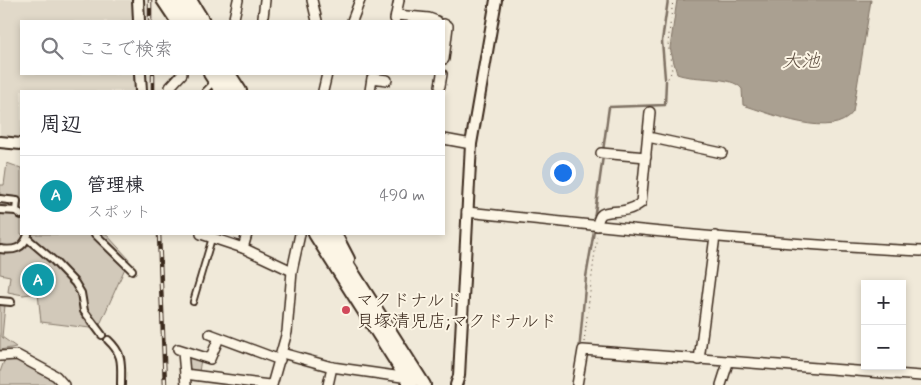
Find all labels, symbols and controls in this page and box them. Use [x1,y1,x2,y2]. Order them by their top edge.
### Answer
search box [20,20,445,75]
icon: search [38,34,66,62]
text: ここで検索 [78,37,173,62]
water label: 大池 [782,49,821,74]
text: 周辺 [40,111,82,139]
your location [550,160,576,186]
text: 管理棟 [87,173,144,198]
text: A [51,185,61,206]
text: 490 m [379,185,425,206]
text: スポット [87,202,151,223]
pin: A [22,261,54,299]
map controls [861,280,906,370]
button: + [861,280,906,325]
place label: マクドナルド 貝塚清児店;マクドナルド [356,289,557,334]
marker: マクドナルド 貝塚清児店;マクドナルド [340,304,352,316]
button: − [861,325,906,370]

